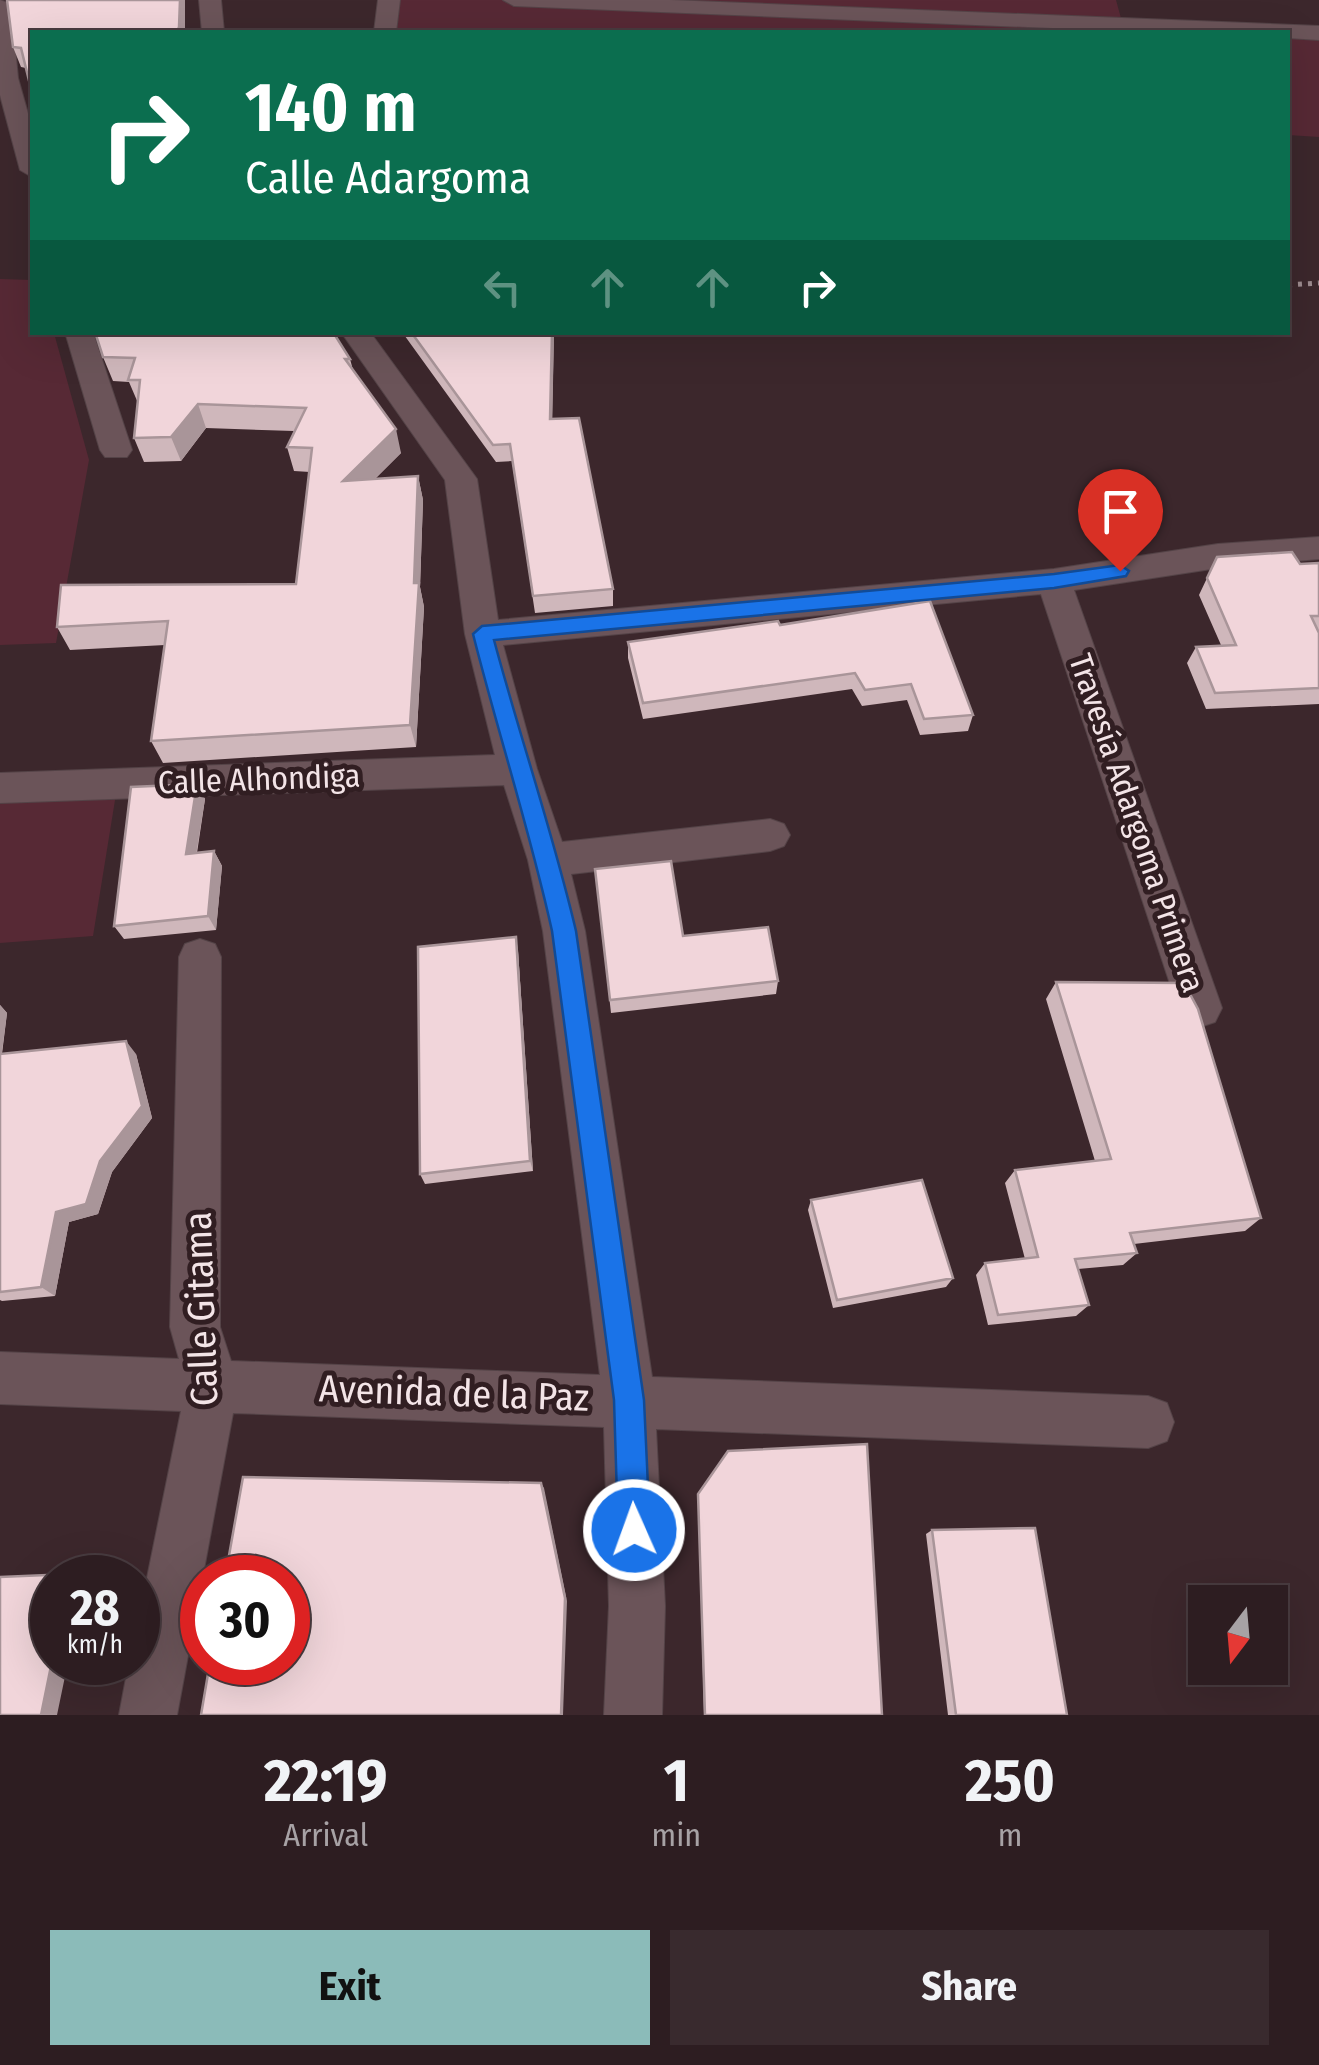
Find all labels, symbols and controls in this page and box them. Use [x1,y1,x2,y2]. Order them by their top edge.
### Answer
text: 140 m [245,66,417,150]
icon: right [80,70,210,200]
text: Calle Adargoma [245,151,531,205]
icon: left [475,260,530,315]
icon: ahead [580,260,635,315]
icon: ahead [685,260,740,315]
icon: right [790,260,845,315]
pin [1078,469,1163,572]
icon: arrive [1093,484,1148,539]
street label: Travesía Adargoma Primera [1061,649,1213,997]
street label: Calle Alhondiga [157,756,361,802]
street label: Calle Gitama [175,1211,227,1407]
street label: Avenida de la Paz [318,1365,590,1421]
position arrow [582,1478,686,1582]
speed limit sign: 30 [180,1555,310,1685]
text: 28 [70,1578,120,1638]
north arrow [1188,1585,1288,1685]
map controls [1188,1585,1288,1685]
text: km/h [67,1630,123,1660]
text: 22:19 [264,1745,388,1817]
text: 1 [664,1745,689,1817]
text: 250 [965,1745,1055,1817]
text: Arrival [283,1816,368,1854]
text: min [652,1816,701,1854]
text: m [998,1816,1022,1854]
button: Exit [50,1930,650,2045]
button: Share [670,1930,1269,2045]

